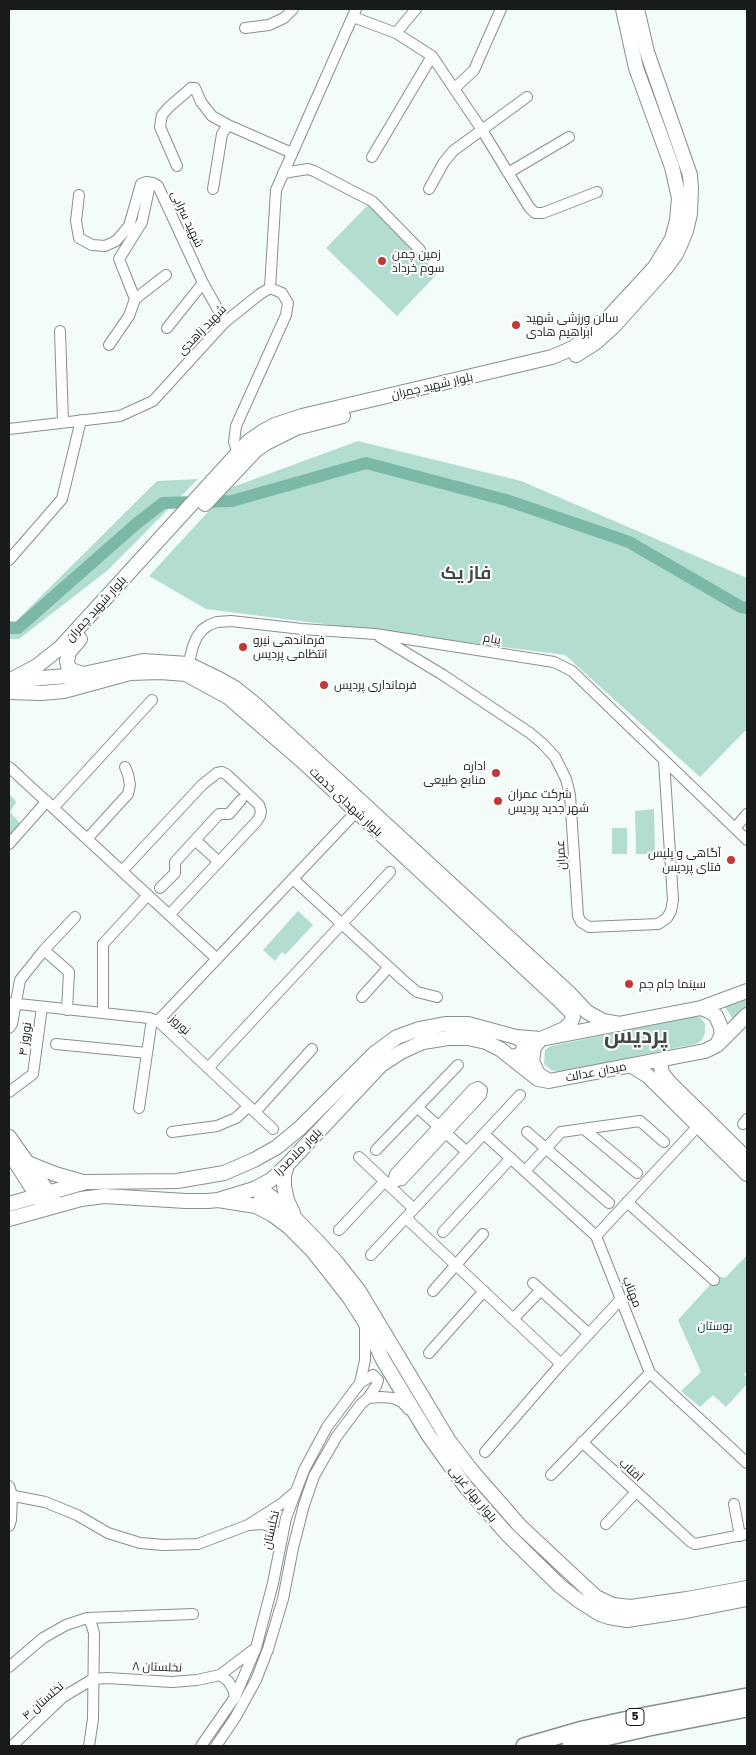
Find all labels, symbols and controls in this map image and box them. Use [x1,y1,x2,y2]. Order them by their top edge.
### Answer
street label: شهید سرابی [168,188,206,250]
place label: زمین چمن سوم خرداد [392,247,444,275]
marker: زمین چمن سوم خرداد [376,255,388,267]
street label: شهید زاهدی [175,302,229,358]
place label: سالن ورزشی شهید ابراهیم هادی [526,311,618,339]
marker: سالن ورزشی شهید ابراهیم هادی [510,319,522,331]
street label: بلوار شهید چمران [390,370,474,402]
district label: فاز یک [441,562,491,584]
street label: بلوار شهید چمران [63,573,129,645]
street label: پیام [482,630,502,648]
place label: فرماندهی نیرو انتظامی پردیس [253,633,328,661]
marker: فرماندهی نیرو انتظامی پردیس [237,641,249,653]
place label: فرمانداری پردیس [334,678,417,692]
marker: فرمانداری پردیس [318,679,330,691]
place label: اداره منابع طبیعی [423,759,486,787]
street label: بلوار شهدای خدمت [306,764,386,840]
marker: اداره منابع طبیعی [490,767,502,779]
place label: شرکت عمران شهر جدید پردیس [508,787,589,815]
marker: شرکت عمران شهر جدید پردیس [492,795,504,807]
street label: عمران [553,840,569,870]
place label: آگاهی و پلیس فتای پردیس [648,846,721,874]
marker: آگاهی و پلیس فتای پردیس [725,854,737,866]
place label: سینما جام جم [639,977,706,991]
marker: سینما جام جم [623,978,635,990]
street label: نوروز [167,1012,193,1038]
street label: نوروز ۴ [16,1021,34,1057]
district label: پردیس [604,1023,668,1049]
street label: میدان عدالت [564,1059,628,1085]
street label: بلوار ملاصدرا [271,1125,325,1179]
street label: مهتاب [619,1274,645,1310]
park label: بوستان [697,1319,733,1333]
street label: آفتاب [616,1456,646,1484]
street label: بلوار بهار غربی [446,1463,500,1525]
street label: نخلستان [260,1509,282,1551]
street label: نخلستان ۸ [132,1659,182,1675]
street label: نخلستان ۴ [19,1679,67,1723]
road number: 5 [626,1708,644,1725]

